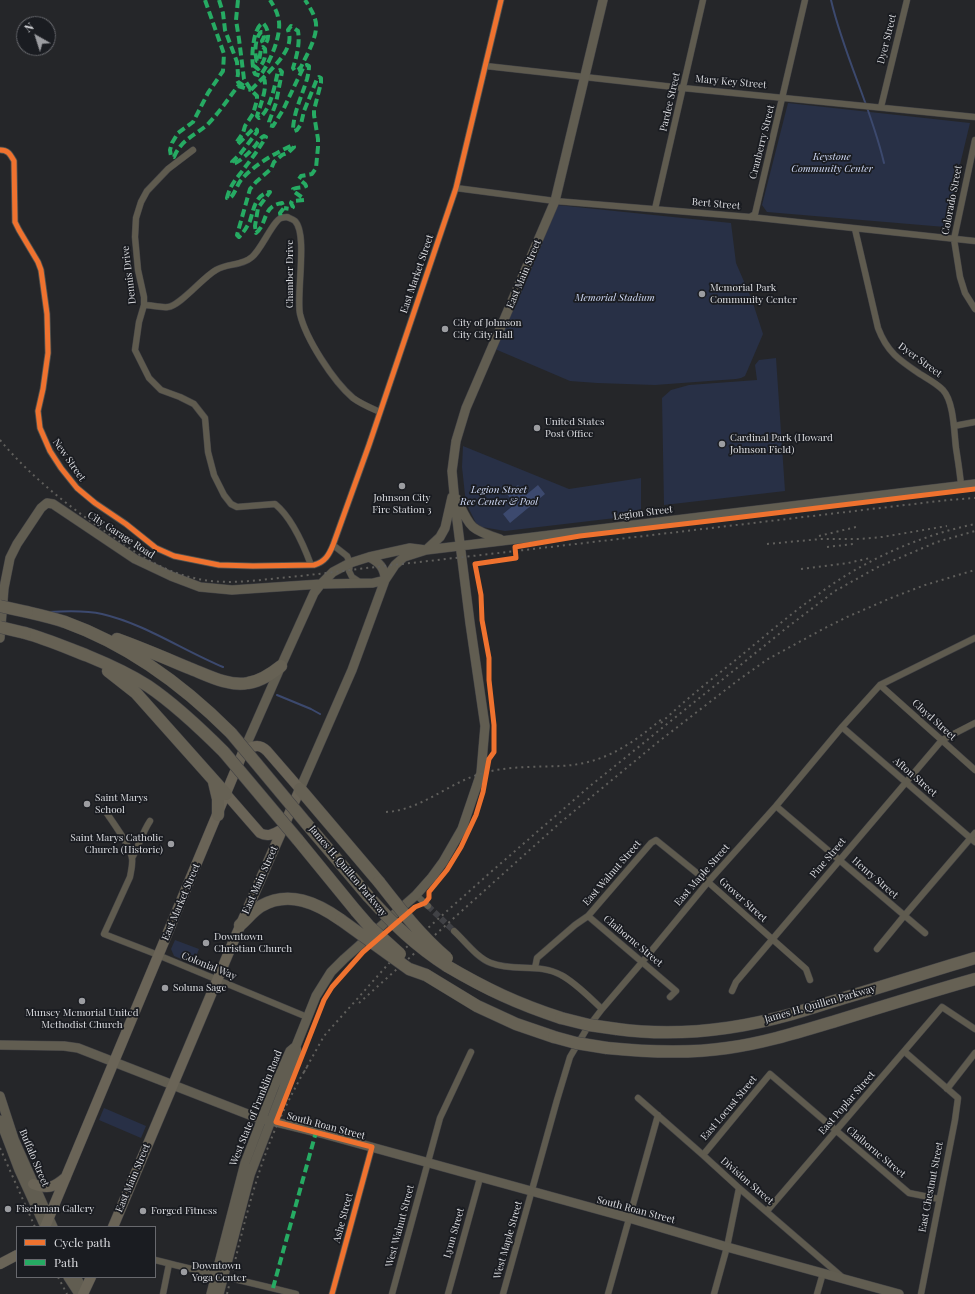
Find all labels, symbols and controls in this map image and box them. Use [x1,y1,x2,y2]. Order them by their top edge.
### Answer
street label: Dyer Street [875,13,899,65]
north arrow [16,16,56,56]
text: N [21,19,37,35]
street label: Pardee Street [657,71,683,133]
street label: Mary Key Street [695,73,767,91]
street label: Cranberry Street [747,104,777,180]
park label: Keystone Community Center [791,151,873,174]
street label: Colorado Street [939,164,965,236]
street label: Bert Street [691,196,741,212]
street label: East Market Street [398,233,436,315]
street label: East Main Street [504,238,544,310]
street label: Chamber Drive [284,240,296,308]
street label: Dennis Drive [119,245,139,305]
place label: Memorial Park Community Center [710,282,797,306]
marker: Memorial Park Community Center [697,289,707,299]
park label: Memorial Stadium [575,292,655,304]
place label: City of Johnson City City Hall [453,317,521,340]
marker: City of Johnson City City Hall [440,324,450,334]
street label: Dyer Street [896,340,944,380]
place label: United States Post Office [545,416,604,440]
marker: United States Post Office [532,423,542,433]
place label: Cardinal Park (Howard Johnson Field) [730,432,833,456]
street label: New Street [50,437,88,483]
marker: Cardinal Park (Howard Johnson Field) [717,439,727,449]
marker: Johnson City Fire Station 3 [397,481,407,491]
park label: Legion Street Rec Center & Pool [460,484,538,508]
place label: Johnson City Fire Station 3 [372,492,432,516]
street label: Legion Street [613,503,673,523]
street label: City Garage Road [85,509,157,561]
street label: Cloyd Street [910,697,958,743]
street label: Afton Street [891,755,939,799]
place label: Saint Marys School [95,792,148,816]
marker: Saint Marys School [82,799,92,809]
street label: James H. Quillen Parkway [306,823,390,919]
place label: Saint Marys Catholic Church (Historic) [70,832,163,856]
street label: Pine Street [808,835,848,881]
street label: East Walnut Street [580,838,644,908]
marker: Saint Marys Catholic Church (Historic) [166,839,176,849]
street label: East Maple Street [672,842,732,908]
street label: East Main Street [240,844,280,916]
street label: Henry Street [849,855,901,901]
street label: East Market Street [159,862,203,942]
street label: Grover Street [717,875,769,925]
street label: Claiborne Street [601,913,665,969]
place label: Downtown Christian Church [214,931,292,954]
marker: Downtown Christian Church [201,938,211,948]
street label: Colonial Way [180,950,238,982]
place label: Soluna Sage [173,982,227,994]
street label: James H. Quillen Parkway [763,982,877,1026]
marker: Soluna Sage [160,983,170,993]
marker: Munsey Memorial United Methodist Church [77,996,87,1006]
place label: Munsey Memorial United Methodist Church [26,1007,138,1030]
street label: West State of Franklin Road [227,1048,285,1168]
street label: East Poplar Street [816,1069,878,1137]
street label: East Locust Street [698,1073,760,1143]
street label: South Roan Street [285,1110,367,1142]
street label: Claiborne Street [844,1124,908,1180]
street label: Buffalo Street [17,1128,51,1188]
street label: East Chestnut Street [916,1141,946,1233]
street label: East Main Street [113,1142,153,1214]
street label: Division Street [718,1155,776,1207]
street label: West Walnut Street [383,1183,417,1269]
street label: Ashe Street [331,1192,355,1244]
street label: South Roan Street [595,1194,677,1226]
street label: West Maple Street [491,1200,525,1280]
place label: Fischman Gallery [16,1203,94,1215]
marker: Fischman Gallery [3,1204,13,1214]
place label: Forged Fitness [151,1205,217,1217]
marker: Forged Fitness [138,1206,148,1216]
street label: Lynn Street [441,1207,467,1259]
legend [16,1226,156,1278]
text: Cycle path [54,1234,111,1250]
text: Path [54,1254,78,1270]
place label: Downtown Yoga Center [192,1260,246,1284]
marker: Downtown Yoga Center [179,1267,189,1277]

